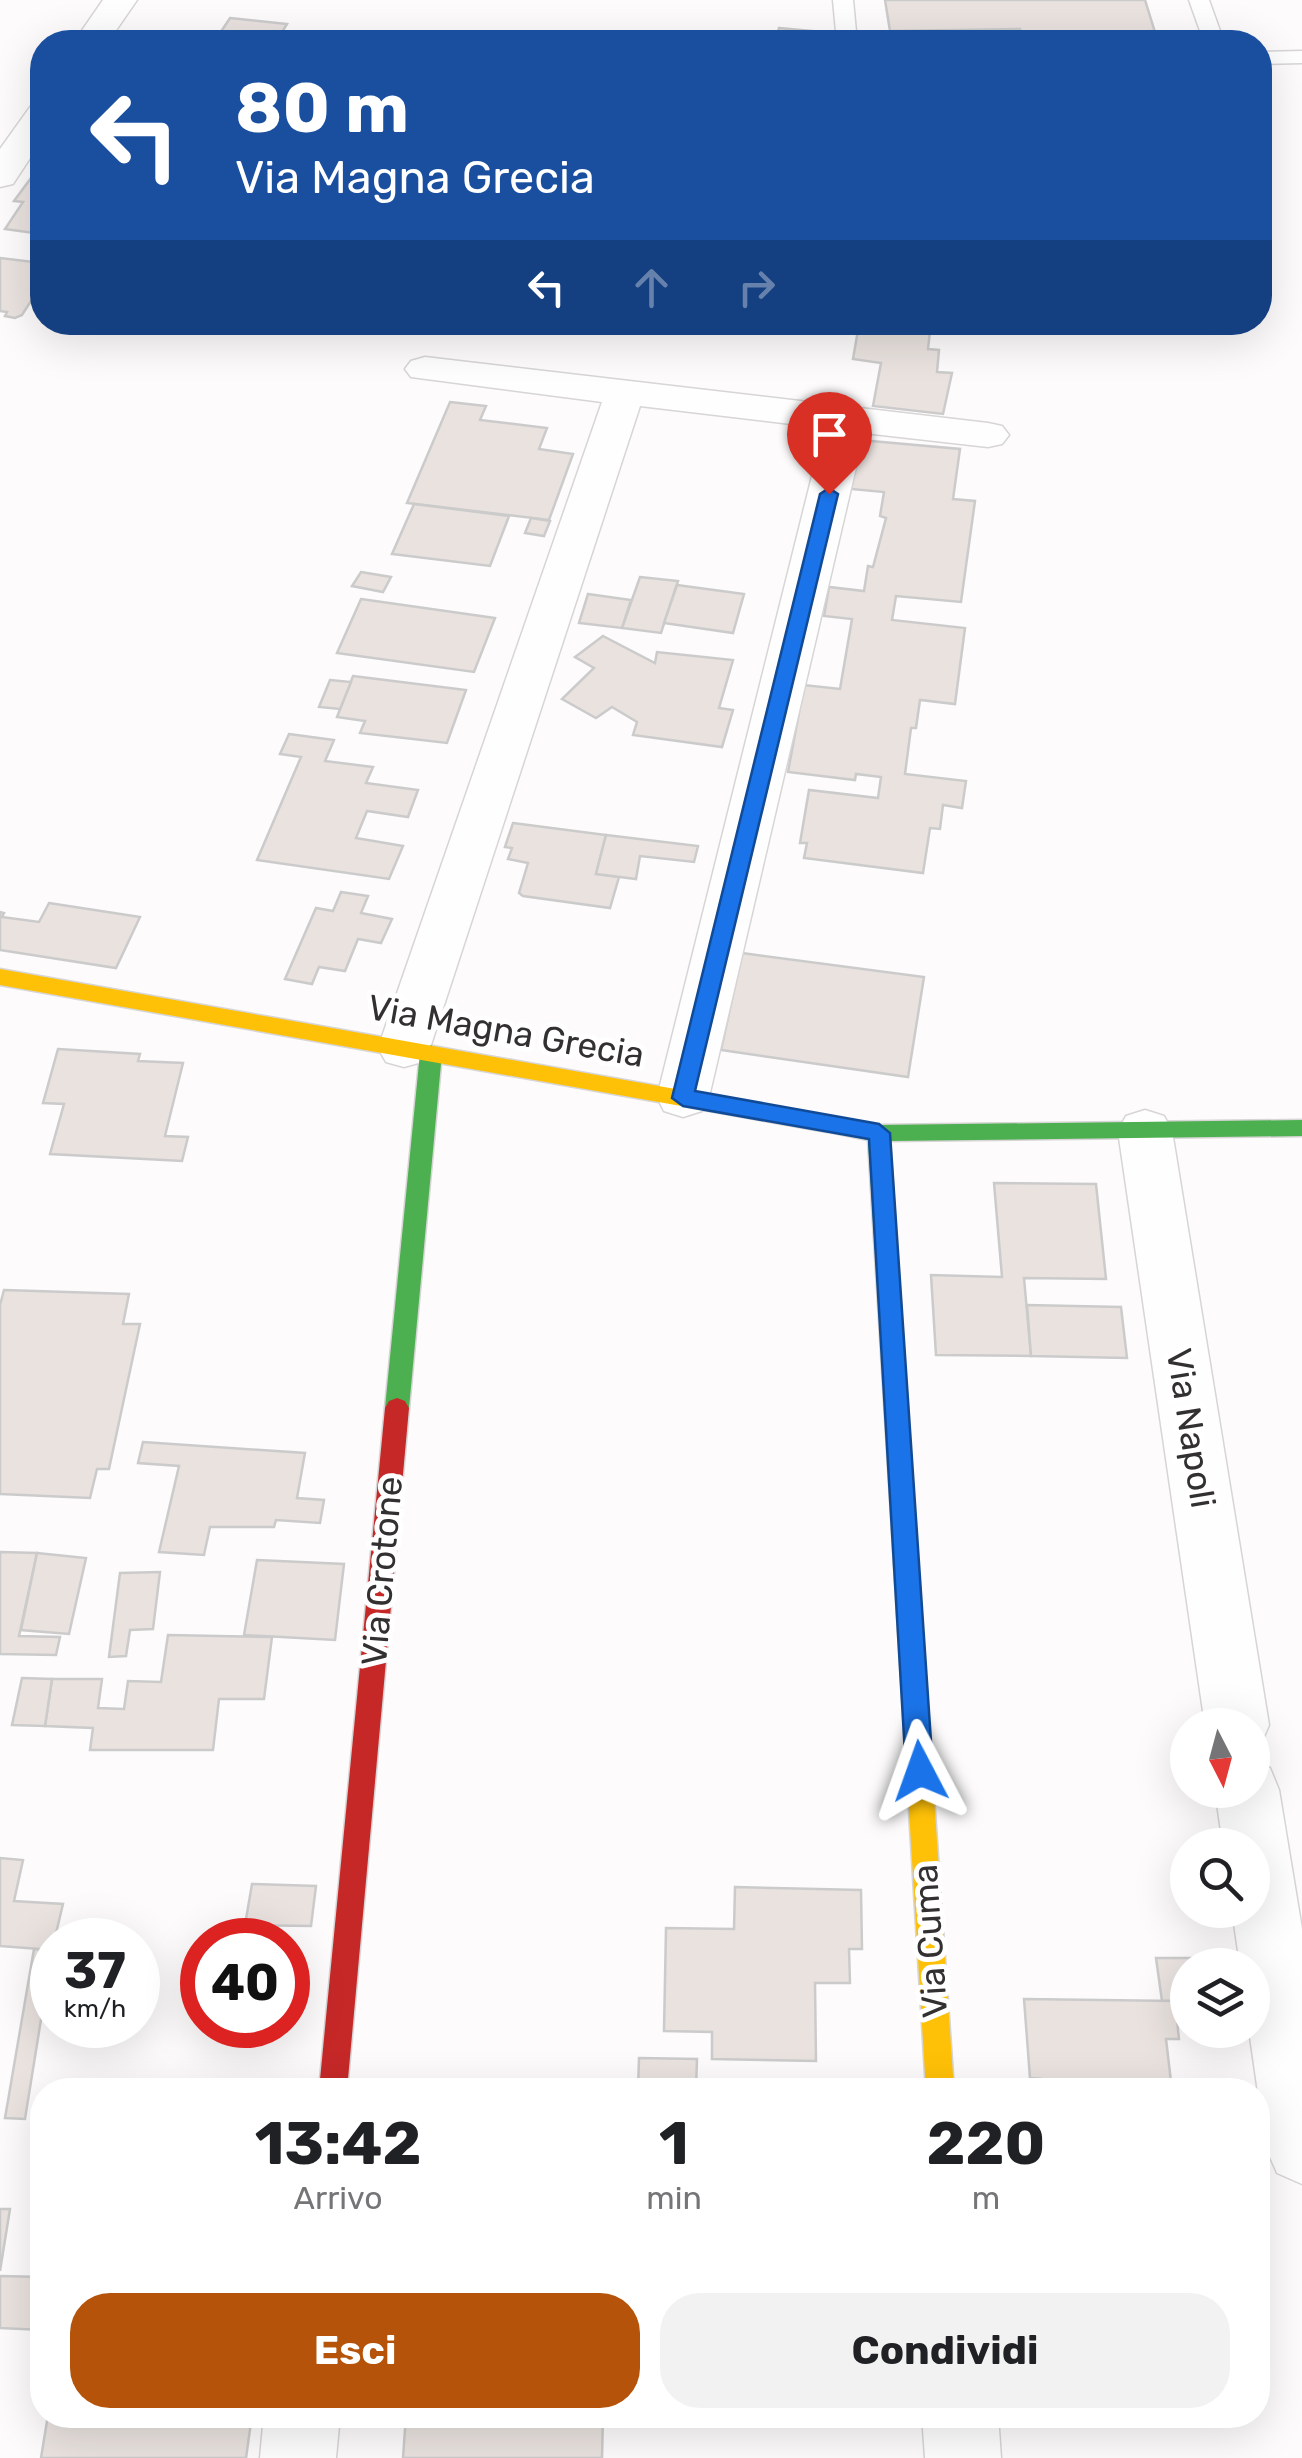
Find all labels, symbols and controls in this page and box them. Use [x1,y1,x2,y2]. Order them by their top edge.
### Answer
text: 80 m [235,67,409,150]
icon: left [70,70,200,200]
text: Via Magna Grecia [235,151,595,204]
icon: left [519,260,574,315]
icon: ahead [624,260,679,315]
icon: right [729,260,784,315]
pin [787,392,872,495]
icon: arrive [802,407,857,462]
street label: Via Magna Grecia [365,986,647,1076]
street label: Via Napoli [1158,1345,1224,1511]
street label: Via Crotone [353,1475,411,1667]
north arrow [1170,1708,1270,1808]
map controls [1170,1708,1270,2048]
position arrow [868,1719,972,1823]
button: search [1170,1828,1270,1928]
street label: Via Cuma [904,1863,956,2019]
speed limit sign: 40 [180,1918,310,2048]
text: 37 [64,1941,126,2001]
button: layers [1170,1948,1270,2048]
text: km/h [64,1994,126,2023]
text: 13:42 [255,2108,422,2179]
text: 1 [659,2108,689,2179]
text: 220 [926,2108,1045,2179]
text: Arrivo [294,2179,383,2217]
text: min [646,2179,702,2217]
text: m [972,2179,1000,2217]
button: Esci [70,2293,640,2408]
button: Condividi [660,2293,1230,2408]

